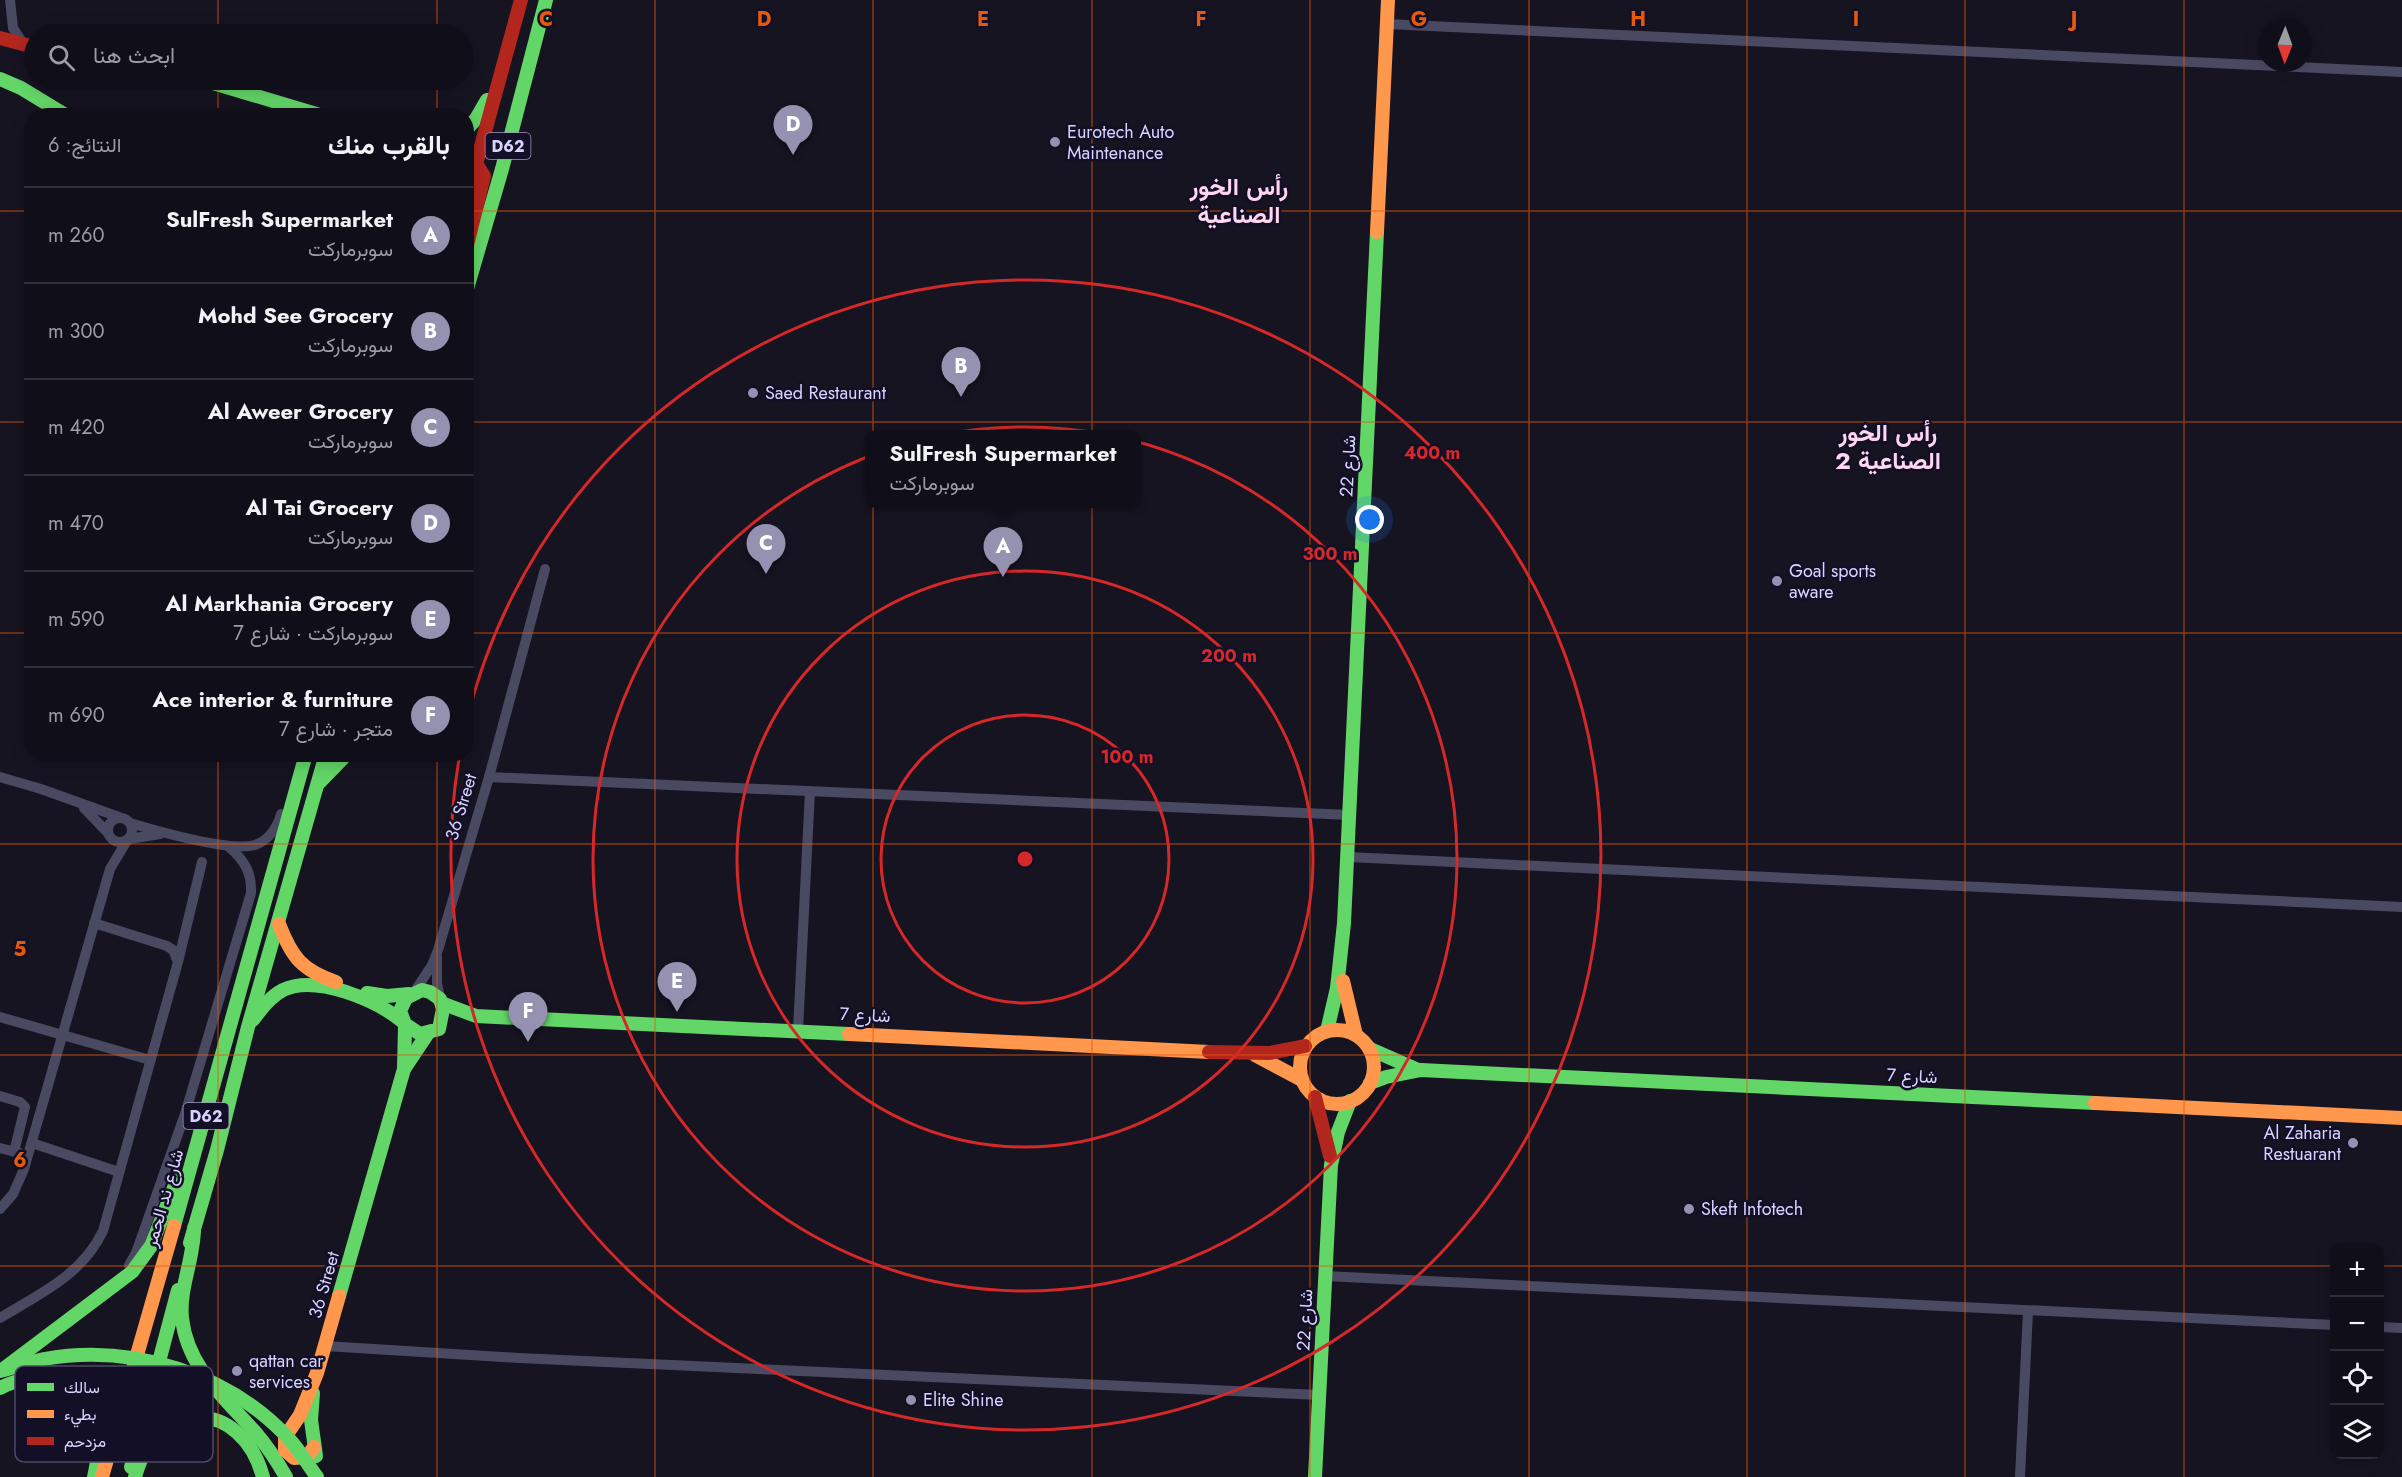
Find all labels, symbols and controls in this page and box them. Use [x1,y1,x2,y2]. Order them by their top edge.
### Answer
text: C [539,5,553,34]
text: D [757,5,771,34]
text: E [977,5,989,34]
text: F [1195,5,1207,34]
text: G [1411,5,1427,34]
text: H [1630,5,1646,34]
text: I [1853,5,1859,34]
text: J [2067,5,2077,34]
north arrow [2258,18,2312,72]
search box [24,24,474,90]
text: ابحث هنا [93,39,175,71]
icon: search [45,41,78,74]
pin: D [774,106,812,155]
place label: Eurotech Auto Maintenance [1067,119,1174,166]
text: بالقرب منك [328,126,450,164]
text: النتائج: 6 [48,131,121,160]
road number: D62 [486,133,530,159]
marker: Eurotech Auto Maintenance [1048,135,1062,149]
district label: رأس الخور الصناعية [1189,169,1288,232]
text: SulFresh Supermarket [166,203,393,235]
text: 260 m [48,221,105,250]
text: A [423,221,438,250]
text: سوبرماركت [308,235,393,264]
text: Mohd See Grocery [198,299,393,331]
text: 300 m [48,317,105,346]
text: B [424,317,437,346]
text: سوبرماركت [308,331,393,360]
pin: B [942,348,980,397]
place label: Saed Restaurant [765,380,887,406]
marker: Saed Restaurant [746,386,760,400]
text: Al Aweer Grocery [208,395,393,427]
text: 420 m [48,413,105,442]
text: C [423,413,438,442]
district label: رأس الخور الصناعية 2 [1835,415,1941,478]
text: سوبرماركت [308,427,393,456]
popup [865,430,1141,508]
street label: شارع 22 [1333,434,1363,498]
text: SulFresh Supermarket [889,437,1117,469]
text: 400 m [1404,440,1460,466]
text: سوبرماركت [889,469,975,498]
text: Al Tai Grocery [245,491,393,523]
your location [1355,505,1384,534]
text: 470 m [48,509,104,538]
text: D [423,509,438,538]
text: سوبرماركت [308,523,393,552]
pin: C [746,524,786,574]
pin: A [984,528,1022,577]
text: 300 m [1302,541,1358,567]
place label: Goal sports aware [1789,558,1876,605]
marker: Goal sports aware [1770,574,1784,588]
text: Al Markhania Grocery [165,587,393,619]
text: 590 m [48,605,104,634]
text: E [424,605,437,634]
text: سوبرماركت · شارع 7 [233,619,393,648]
text: 200 m [1201,643,1257,669]
text: Ace interior & furniture [153,683,393,715]
text: 690 m [48,701,105,730]
text: F [425,701,436,730]
text: متجر · شارع 7 [279,715,393,744]
text: 100 m [1100,744,1154,770]
street label: 36 Street [439,770,484,844]
centre of rings [1015,849,1035,869]
text: 5 [14,935,27,964]
pin: E [658,962,696,1012]
pin: F [508,992,548,1042]
street label: شارع 7 [839,1001,891,1029]
street label: شارع 7 [1886,1062,1938,1090]
road number: D62 [184,1103,228,1129]
place label: Al Zaharia Restuarant [2263,1120,2342,1167]
marker: Al Zaharia Restuarant [2346,1136,2360,1150]
text: 6 [13,1146,27,1175]
street label: شارع ند الحمر [137,1146,190,1251]
place label: Skeft Infotech [1701,1196,1803,1222]
marker: Skeft Infotech [1682,1202,1696,1216]
map controls [2330,1243,2384,1459]
button: + [2330,1243,2384,1297]
street label: 36 Street [302,1248,346,1322]
street label: شارع 22 [1290,1288,1320,1352]
button: − [2330,1297,2384,1351]
place label: qattan car services [249,1348,324,1395]
button: locate [2330,1351,2384,1405]
marker: qattan car services [230,1364,244,1378]
legend [15,1366,213,1462]
text: سالك [64,1376,100,1399]
place label: Elite Shine [923,1387,1003,1413]
marker: Elite Shine [904,1393,918,1407]
text: بطيء [64,1403,96,1428]
button: layers [2330,1405,2384,1459]
text: مزدحم [64,1430,106,1453]

